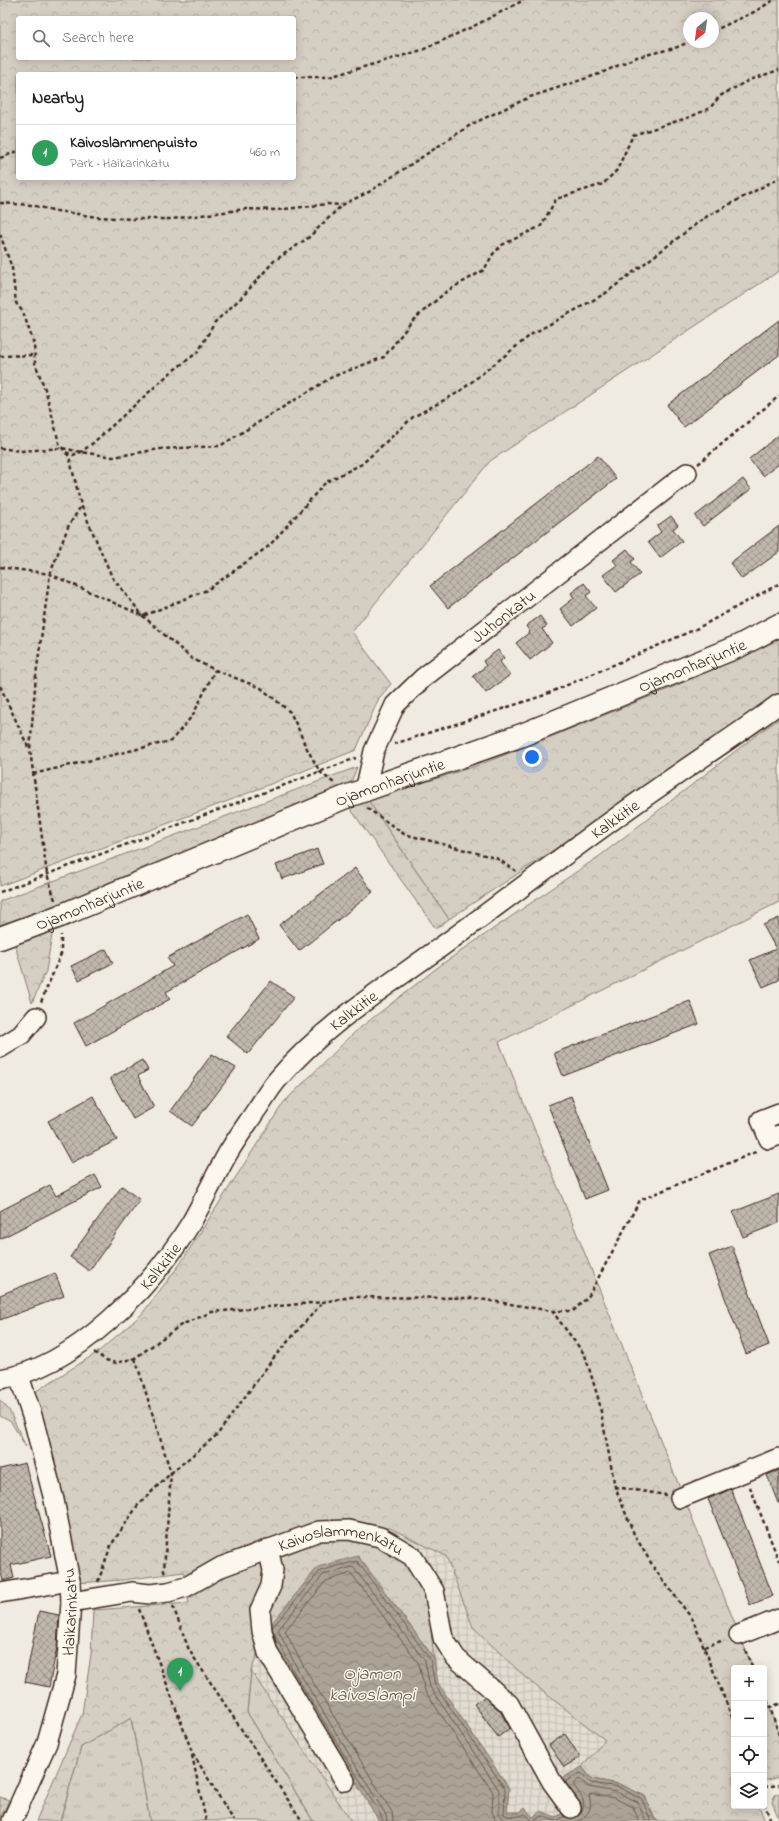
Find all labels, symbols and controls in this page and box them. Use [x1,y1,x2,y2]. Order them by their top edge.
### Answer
north arrow [683,12,719,48]
search box [16,16,296,60]
icon: search [30,27,52,49]
text: Search here [62,27,134,49]
text: Nearby [32,86,84,111]
text: Kaivoslammenpuisto [70,132,197,154]
text: 1 [43,143,47,162]
text: 460 m [250,143,280,162]
text: Park · Haikarinkatu [70,154,170,173]
street label: Juhonkatu [467,584,542,650]
street label: Ojamonharjuntie [635,633,752,700]
your location [522,747,542,767]
street label: Ojamonharjuntie [332,752,449,814]
street label: Kalkkitie [586,794,645,846]
street label: Ojamonharjuntie [33,871,148,938]
street label: Kalkkitie [325,984,384,1038]
street label: Kalkkitie [134,1238,188,1296]
street label: Kaivoslammenkatu [275,1519,408,1562]
street label: Haikarinkatu [56,1566,85,1657]
pin: 1 [167,1658,193,1691]
water label: Ojamon kaivoslampi [329,1662,417,1709]
map controls [731,1665,767,1809]
button: + [731,1665,767,1701]
button: − [731,1701,767,1737]
button: locate [731,1737,767,1773]
button: layers [731,1773,767,1809]

